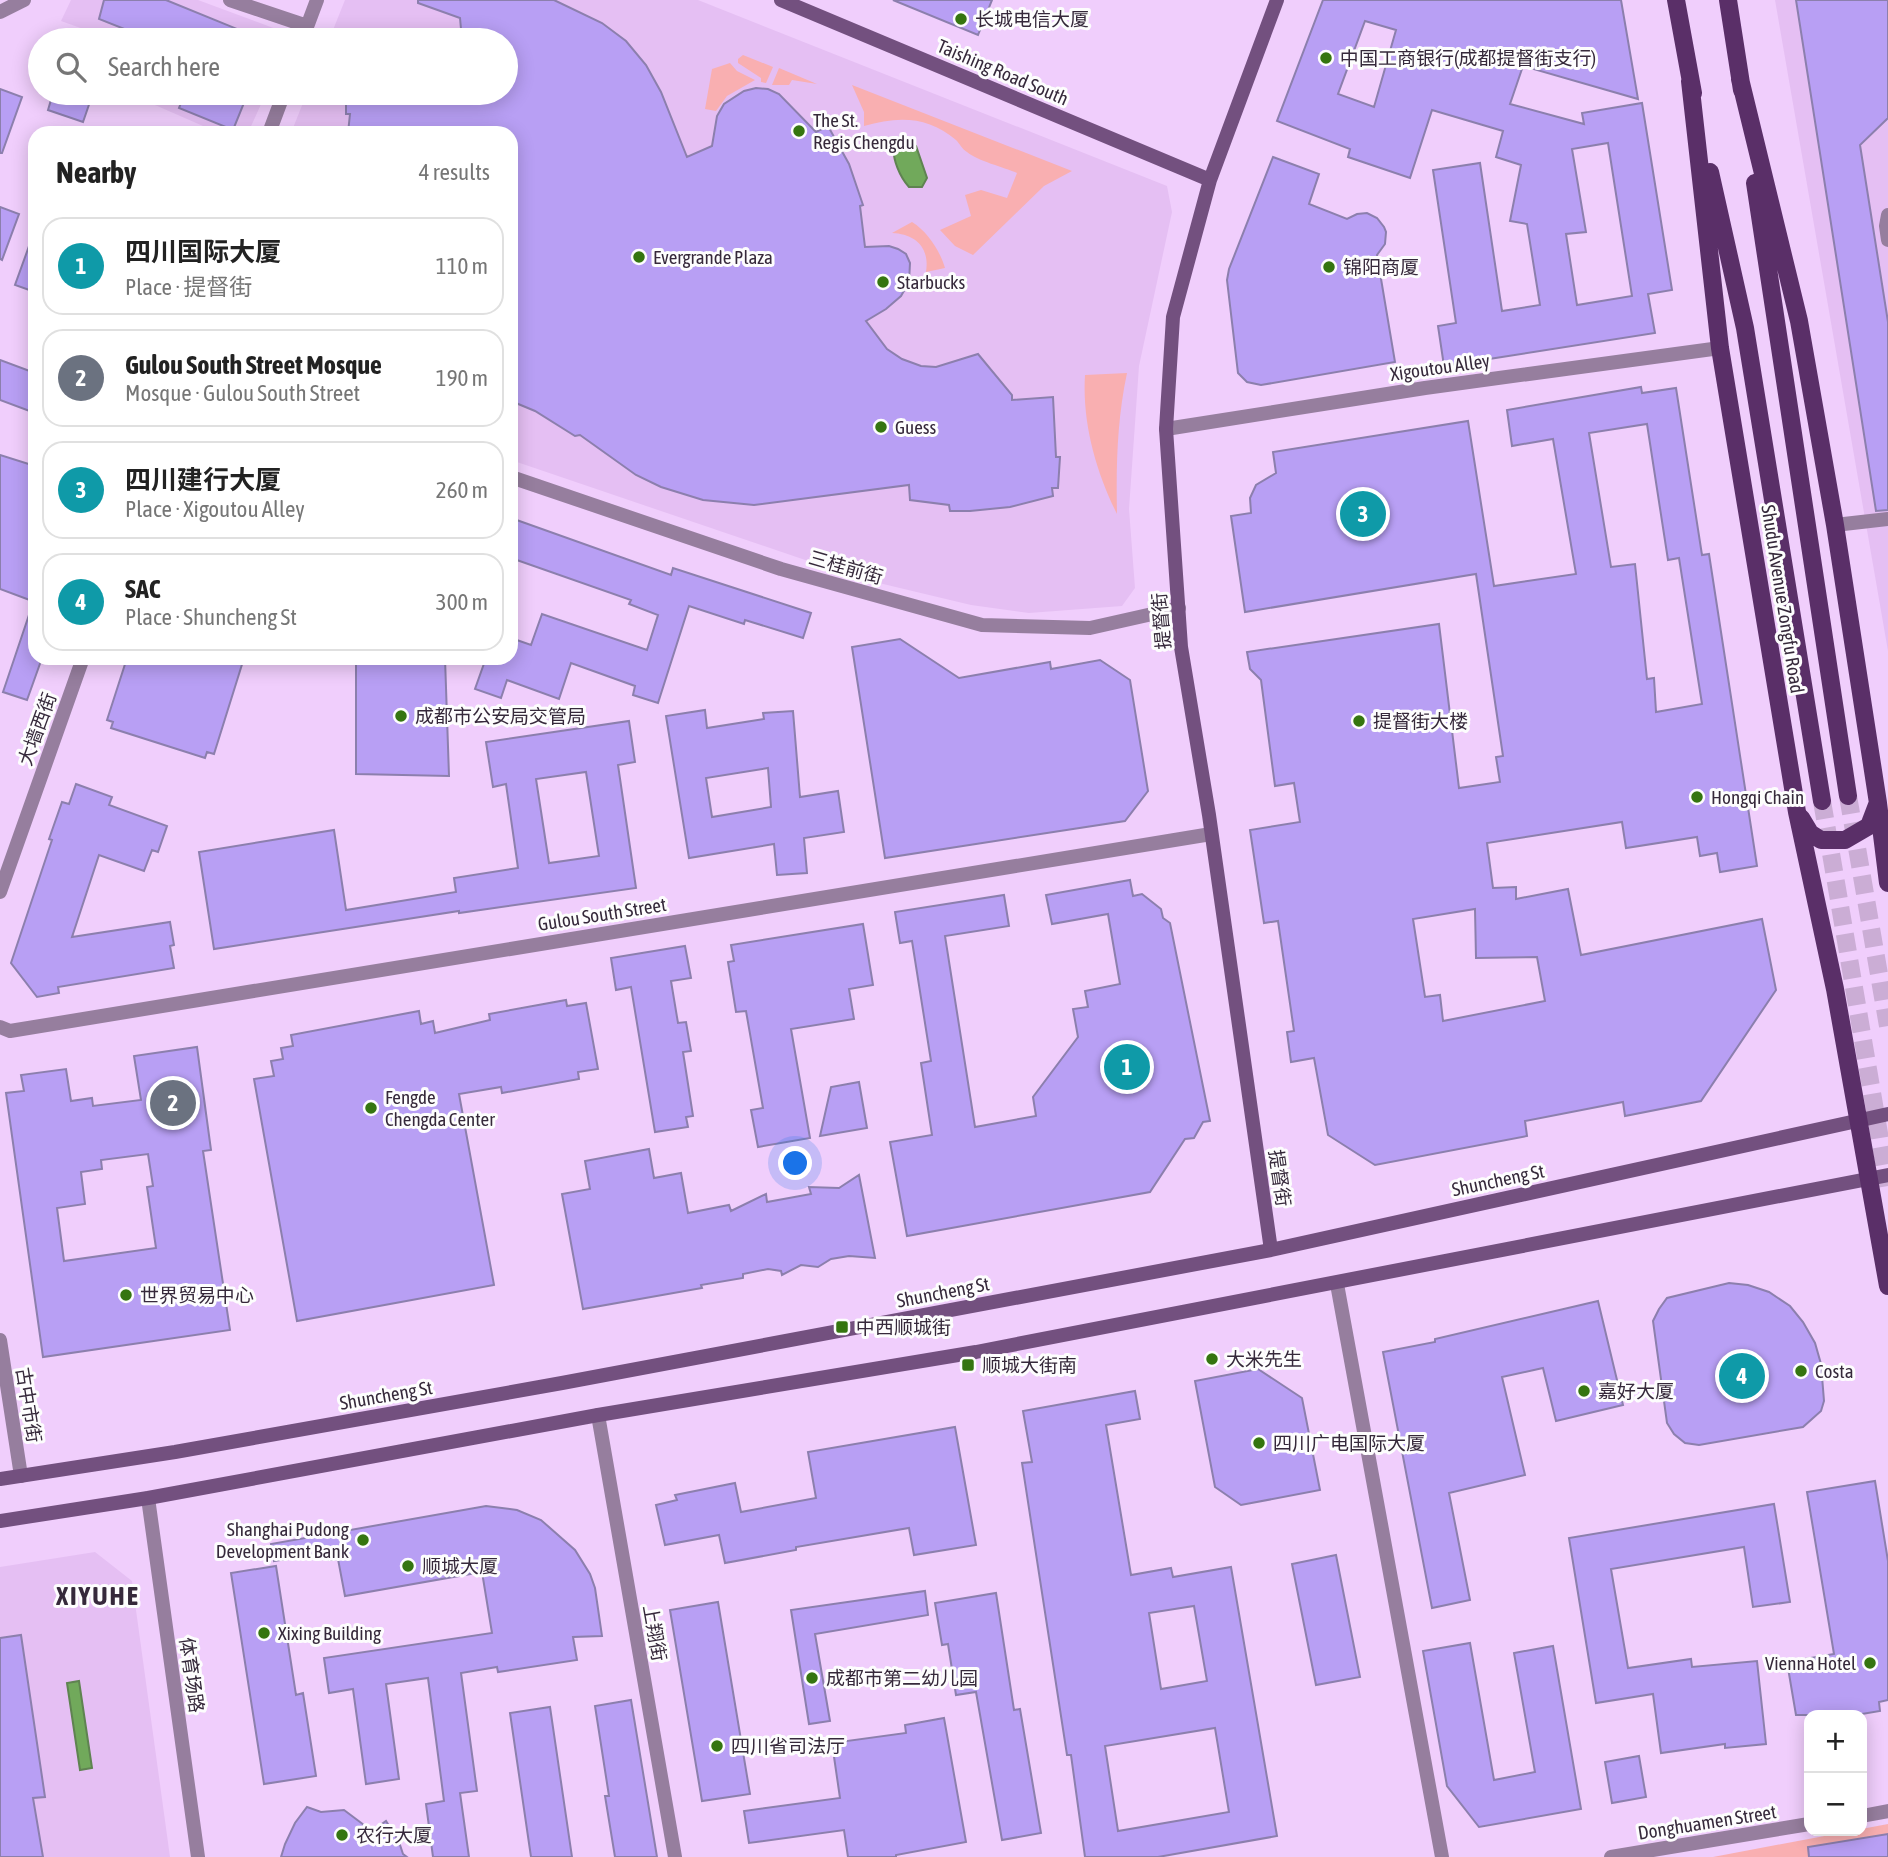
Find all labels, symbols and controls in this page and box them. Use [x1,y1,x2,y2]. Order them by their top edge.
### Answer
place label: 长城电信大厦 [975,8,1089,30]
marker: 长城电信大厦 [953,11,969,27]
search box [28,28,518,105]
street label: Taishing Road South [934,34,1072,110]
place label: 中国工商银行(成都提督街支行) [1340,47,1596,69]
icon: search [52,48,90,86]
marker: 中国工商银行(成都提督街支行) [1318,50,1334,66]
text: Search here [108,52,220,82]
place label: The St. Regis Chengdu [813,109,915,153]
marker: The St. Regis Chengdu [791,123,807,139]
text: Nearby [56,155,136,189]
text: 4 results [419,159,490,185]
text: 四川国际大厦 [125,237,281,267]
place label: Evergrande Plaza [653,246,773,268]
marker: Evergrande Plaza [631,249,647,265]
text: 1 [76,253,86,279]
text: 110 m [436,253,488,279]
place label: 锦阳商厦 [1343,256,1419,278]
marker: 锦阳商厦 [1321,259,1337,275]
place label: Starbucks [897,271,965,293]
text: Place · 提督街 [125,274,252,300]
marker: Starbucks [875,274,891,290]
street label: Xigoutou Alley [1389,349,1491,385]
text: Gulou South Street Mosque [125,350,382,380]
text: 2 [76,365,86,391]
text: 190 m [436,365,488,391]
text: Mosque · Gulou South Street [125,380,360,406]
place label: Guess [895,416,937,438]
marker: Guess [873,419,889,435]
text: 四川建行大厦 [125,465,281,495]
text: 3 [76,477,86,503]
text: 260 m [436,477,488,503]
pin: 3 [1340,488,1386,540]
text: Place · Xigoutou Alley [125,496,305,522]
street label: Shudu Avenue Zongfu Road [1757,503,1809,695]
street label: 三桂前街 [806,546,886,588]
text: SAC [125,574,160,604]
text: 4 [76,589,86,615]
text: 300 m [436,589,488,615]
street label: 提督街 [1148,592,1174,650]
text: Place · Shuncheng St [125,604,297,630]
street label: 大墙西街 [14,690,60,768]
place label: 成都市公安局交管局 [415,705,586,727]
marker: 成都市公安局交管局 [393,708,409,724]
place label: 提督街大楼 [1373,710,1468,732]
marker: 提督街大楼 [1351,713,1367,729]
place label: Hongqi Chain [1711,786,1804,808]
marker: Hongqi Chain [1689,789,1705,805]
street label: Gulou South Street [536,893,668,935]
pin: 1 [1104,1041,1150,1093]
pin: 2 [150,1077,196,1129]
place label: Fengde Chengda Center [385,1086,495,1130]
marker: Fengde Chengda Center [363,1100,379,1116]
your location [778,1146,812,1180]
street label: 提督街 [1265,1148,1295,1208]
street label: Shuncheng St [1450,1159,1546,1201]
street label: Shuncheng St [895,1272,991,1312]
place label: 世界贸易中心 [140,1284,254,1306]
marker: 世界贸易中心 [118,1287,134,1303]
place label: 中西顺城街 [856,1316,951,1338]
marker: 中西顺城街 [834,1319,850,1335]
place label: 大米先生 [1226,1348,1302,1370]
pin: 4 [1719,1350,1765,1402]
marker: 大米先生 [1204,1351,1220,1367]
place label: 顺城大街南 [982,1354,1077,1376]
marker: 顺城大街南 [960,1357,976,1373]
place label: Costa [1815,1360,1854,1382]
marker: Costa [1793,1363,1809,1379]
street label: 古中市街 [12,1366,46,1444]
street label: Shuncheng St [338,1376,434,1414]
place label: 嘉好大厦 [1598,1380,1674,1402]
marker: 嘉好大厦 [1576,1383,1592,1399]
place label: 四川广电国际大厦 [1273,1432,1425,1454]
marker: 四川广电国际大厦 [1251,1435,1267,1451]
place label: Shanghai Pudong Development Bank [216,1518,350,1562]
marker: Shanghai Pudong Development Bank [355,1532,371,1548]
place label: 顺城大厦 [422,1555,498,1577]
marker: 顺城大厦 [400,1558,416,1574]
district label: XIYUHE [55,1581,140,1611]
street label: 上翔街 [639,1603,671,1663]
place label: Xixing Building [278,1622,382,1644]
marker: Xixing Building [256,1625,272,1641]
street label: 体育场路 [176,1636,208,1714]
place label: Vienna Hotel [1765,1652,1856,1674]
marker: Vienna Hotel [1862,1655,1878,1671]
place label: 成都市第二幼儿园 [826,1667,978,1689]
marker: 成都市第二幼儿园 [804,1670,820,1686]
map controls [1804,1710,1867,1836]
button: + [1804,1710,1867,1773]
place label: 四川省司法厅 [731,1735,845,1757]
marker: 四川省司法厅 [709,1738,725,1754]
button: − [1804,1773,1867,1836]
street label: Donghuamen Street [1636,1800,1778,1844]
place label: 农行大厦 [356,1824,432,1846]
marker: 农行大厦 [334,1827,350,1843]

